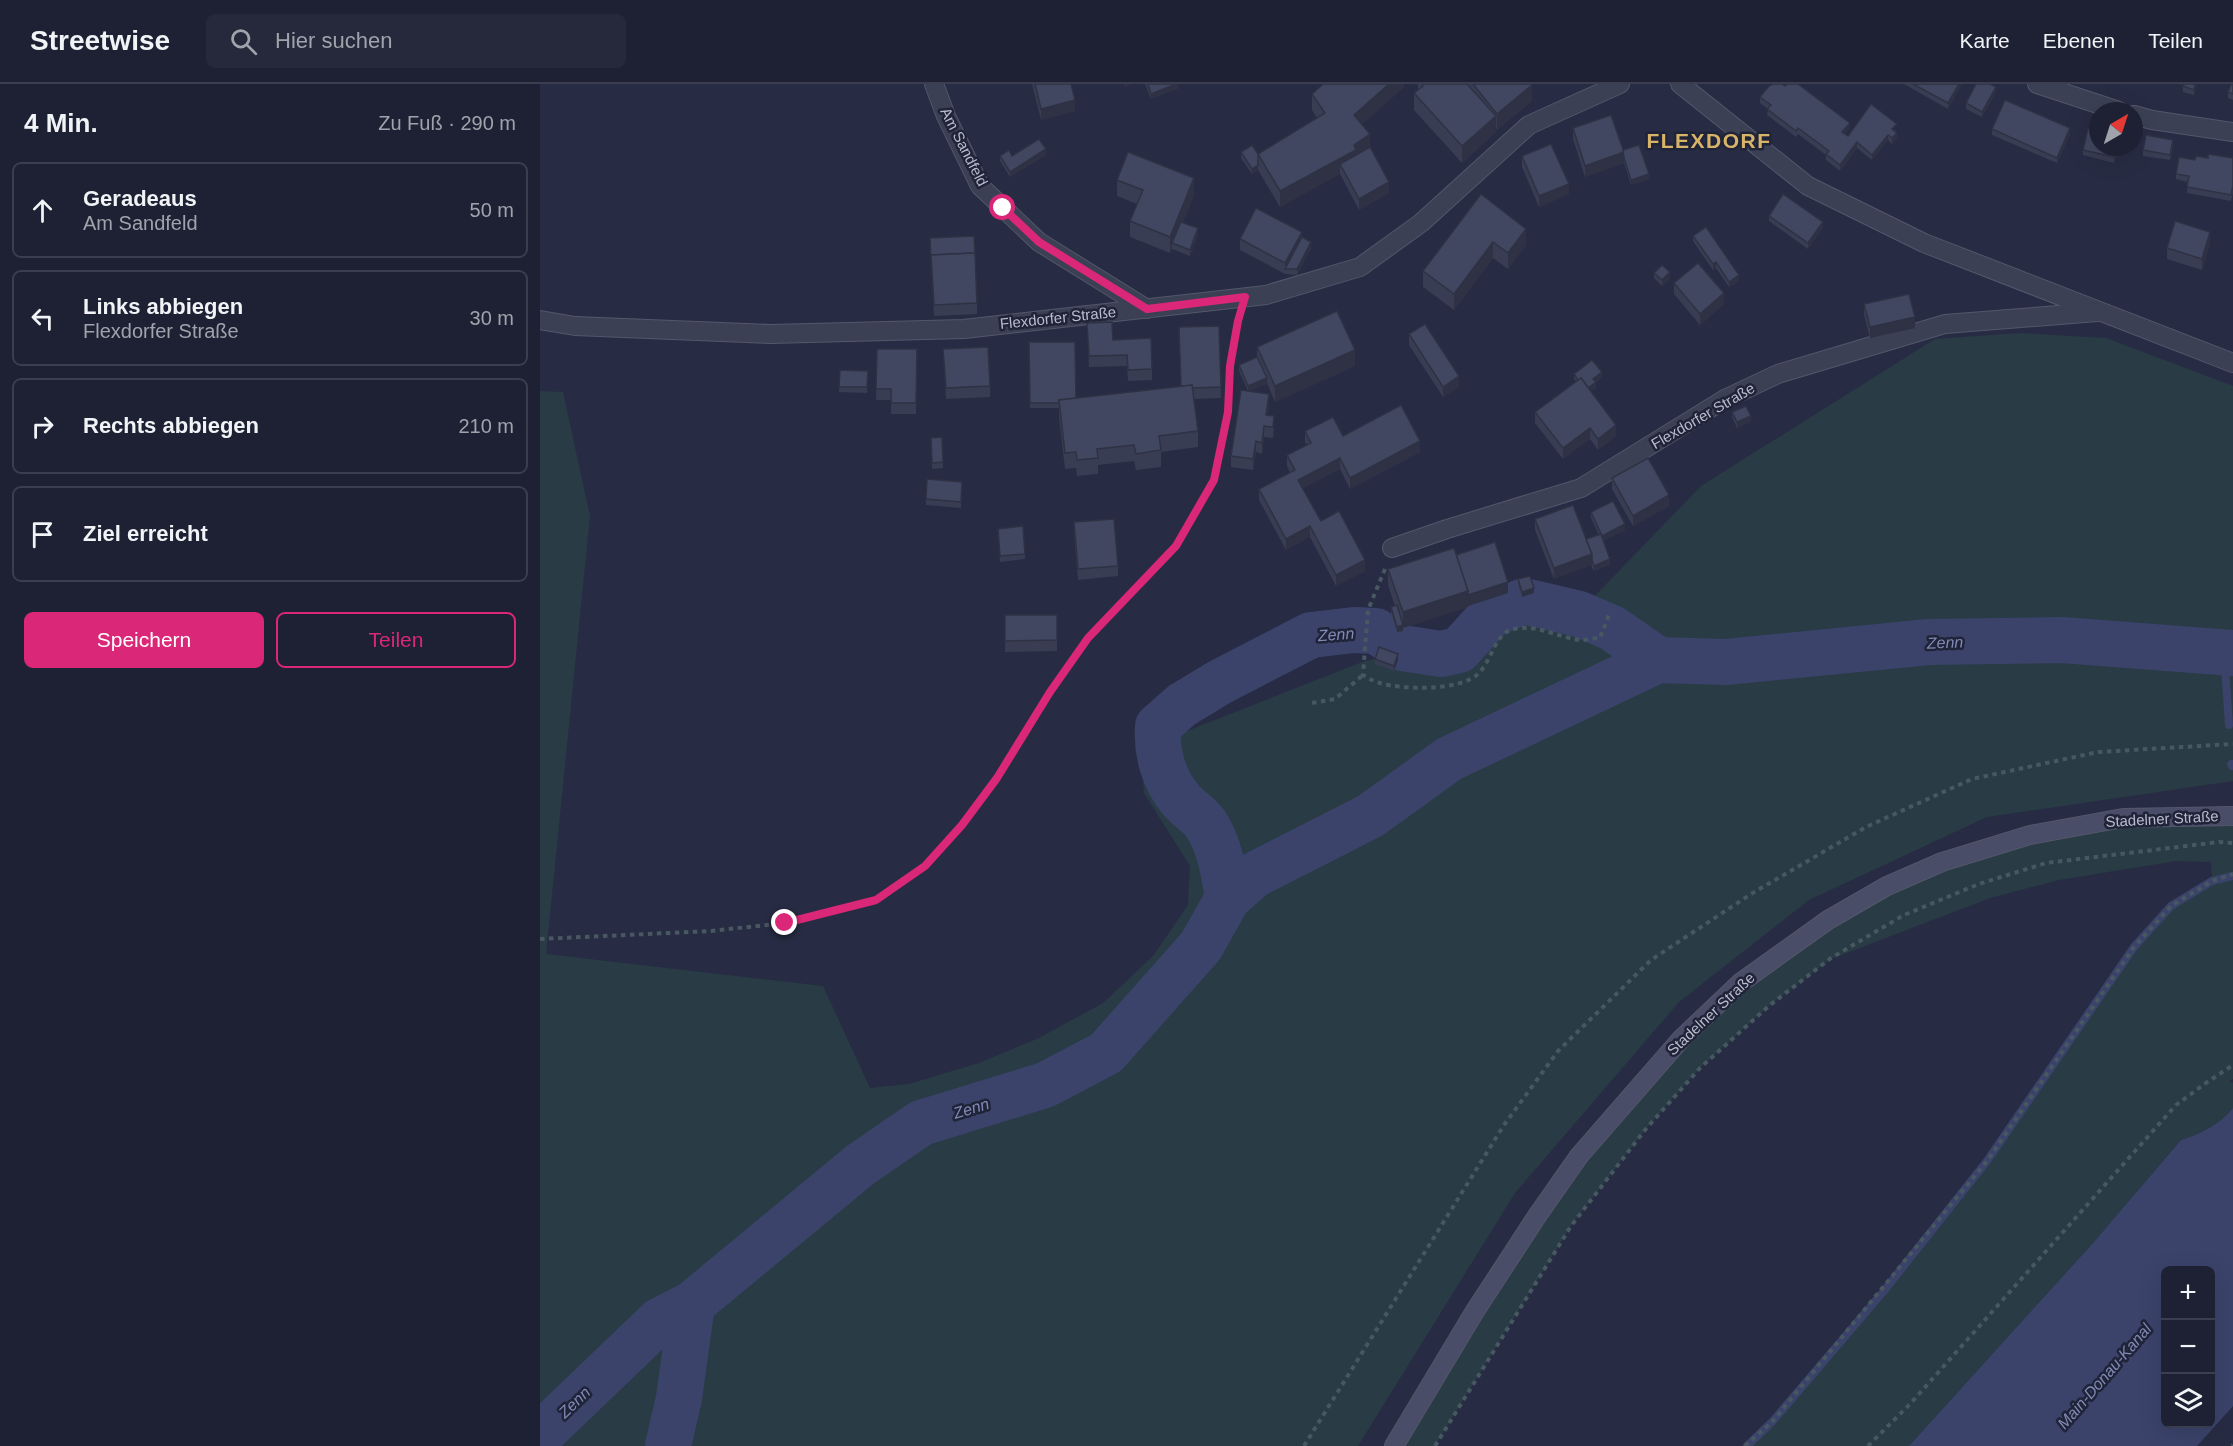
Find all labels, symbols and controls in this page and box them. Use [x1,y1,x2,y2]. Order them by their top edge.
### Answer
search box [206,14,626,68]
text: Streetwise [30,25,170,56]
icon: search [227,25,260,58]
text: Hier suchen [275,28,392,53]
text: Karte [1960,29,2010,52]
text: Ebenen [2043,29,2115,52]
text: Teilen [2148,29,2203,52]
north arrow [2089,102,2143,156]
street label: Am Sandfeld [937,105,992,189]
text: 4 Min. [24,108,98,138]
text: Zu Fuß · 290 m [378,112,516,134]
district label: FLEXDORF [1646,129,1772,152]
text: Geradeaus [83,186,197,211]
icon: ahead [26,194,59,227]
route start [989,194,1015,220]
text: 50 m [470,199,514,221]
text: Am Sandfeld [83,212,198,234]
text: Links abbiegen [83,294,243,319]
icon: left [26,302,59,335]
street label: Flexdorfer Straße [999,303,1117,332]
text: 30 m [470,307,514,329]
text: Flexdorfer Straße [83,320,239,342]
street label: Flexdorfer Straße [1648,379,1758,452]
icon: right [26,410,59,443]
text: Rechts abbiegen [83,413,259,438]
text: 210 m [458,415,514,437]
icon: arrive [26,518,59,551]
text: Ziel erreicht [83,521,208,546]
button: Speichern [24,612,264,668]
button: Teilen [276,612,516,668]
water label: Zenn [1316,625,1355,644]
water label: Zenn [1925,633,1964,652]
street label: Stadelner Straße [2105,807,2219,830]
route end [771,909,797,935]
street label: Stadelner Straße [1663,969,1758,1059]
water label: Zenn [950,1095,991,1122]
map controls [2161,1266,2215,1428]
button: + [2161,1266,2215,1320]
water label: Main-Donau-Kanal [2054,1320,2155,1432]
button: − [2161,1320,2215,1374]
button: layers [2161,1374,2215,1428]
water label: Zenn [555,1384,593,1422]

